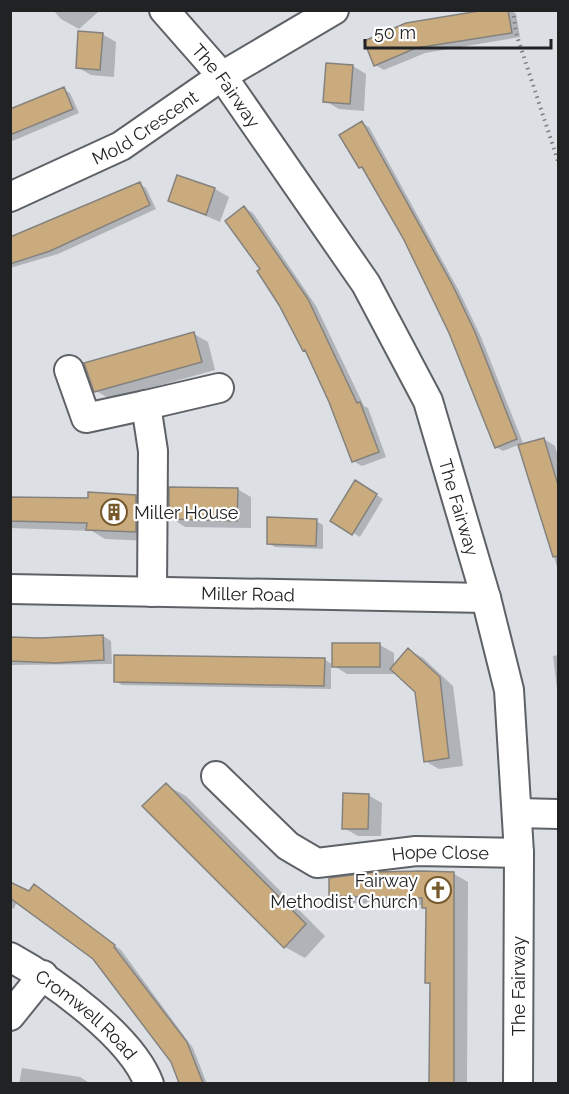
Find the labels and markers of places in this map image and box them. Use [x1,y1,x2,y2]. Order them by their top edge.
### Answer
building icon: Miller House [99,497,129,527]
place label: Miller House [134,502,239,523]
place label: Fairway Methodist Church [270,870,418,912]
church icon: Fairway Methodist Church [423,875,453,905]

